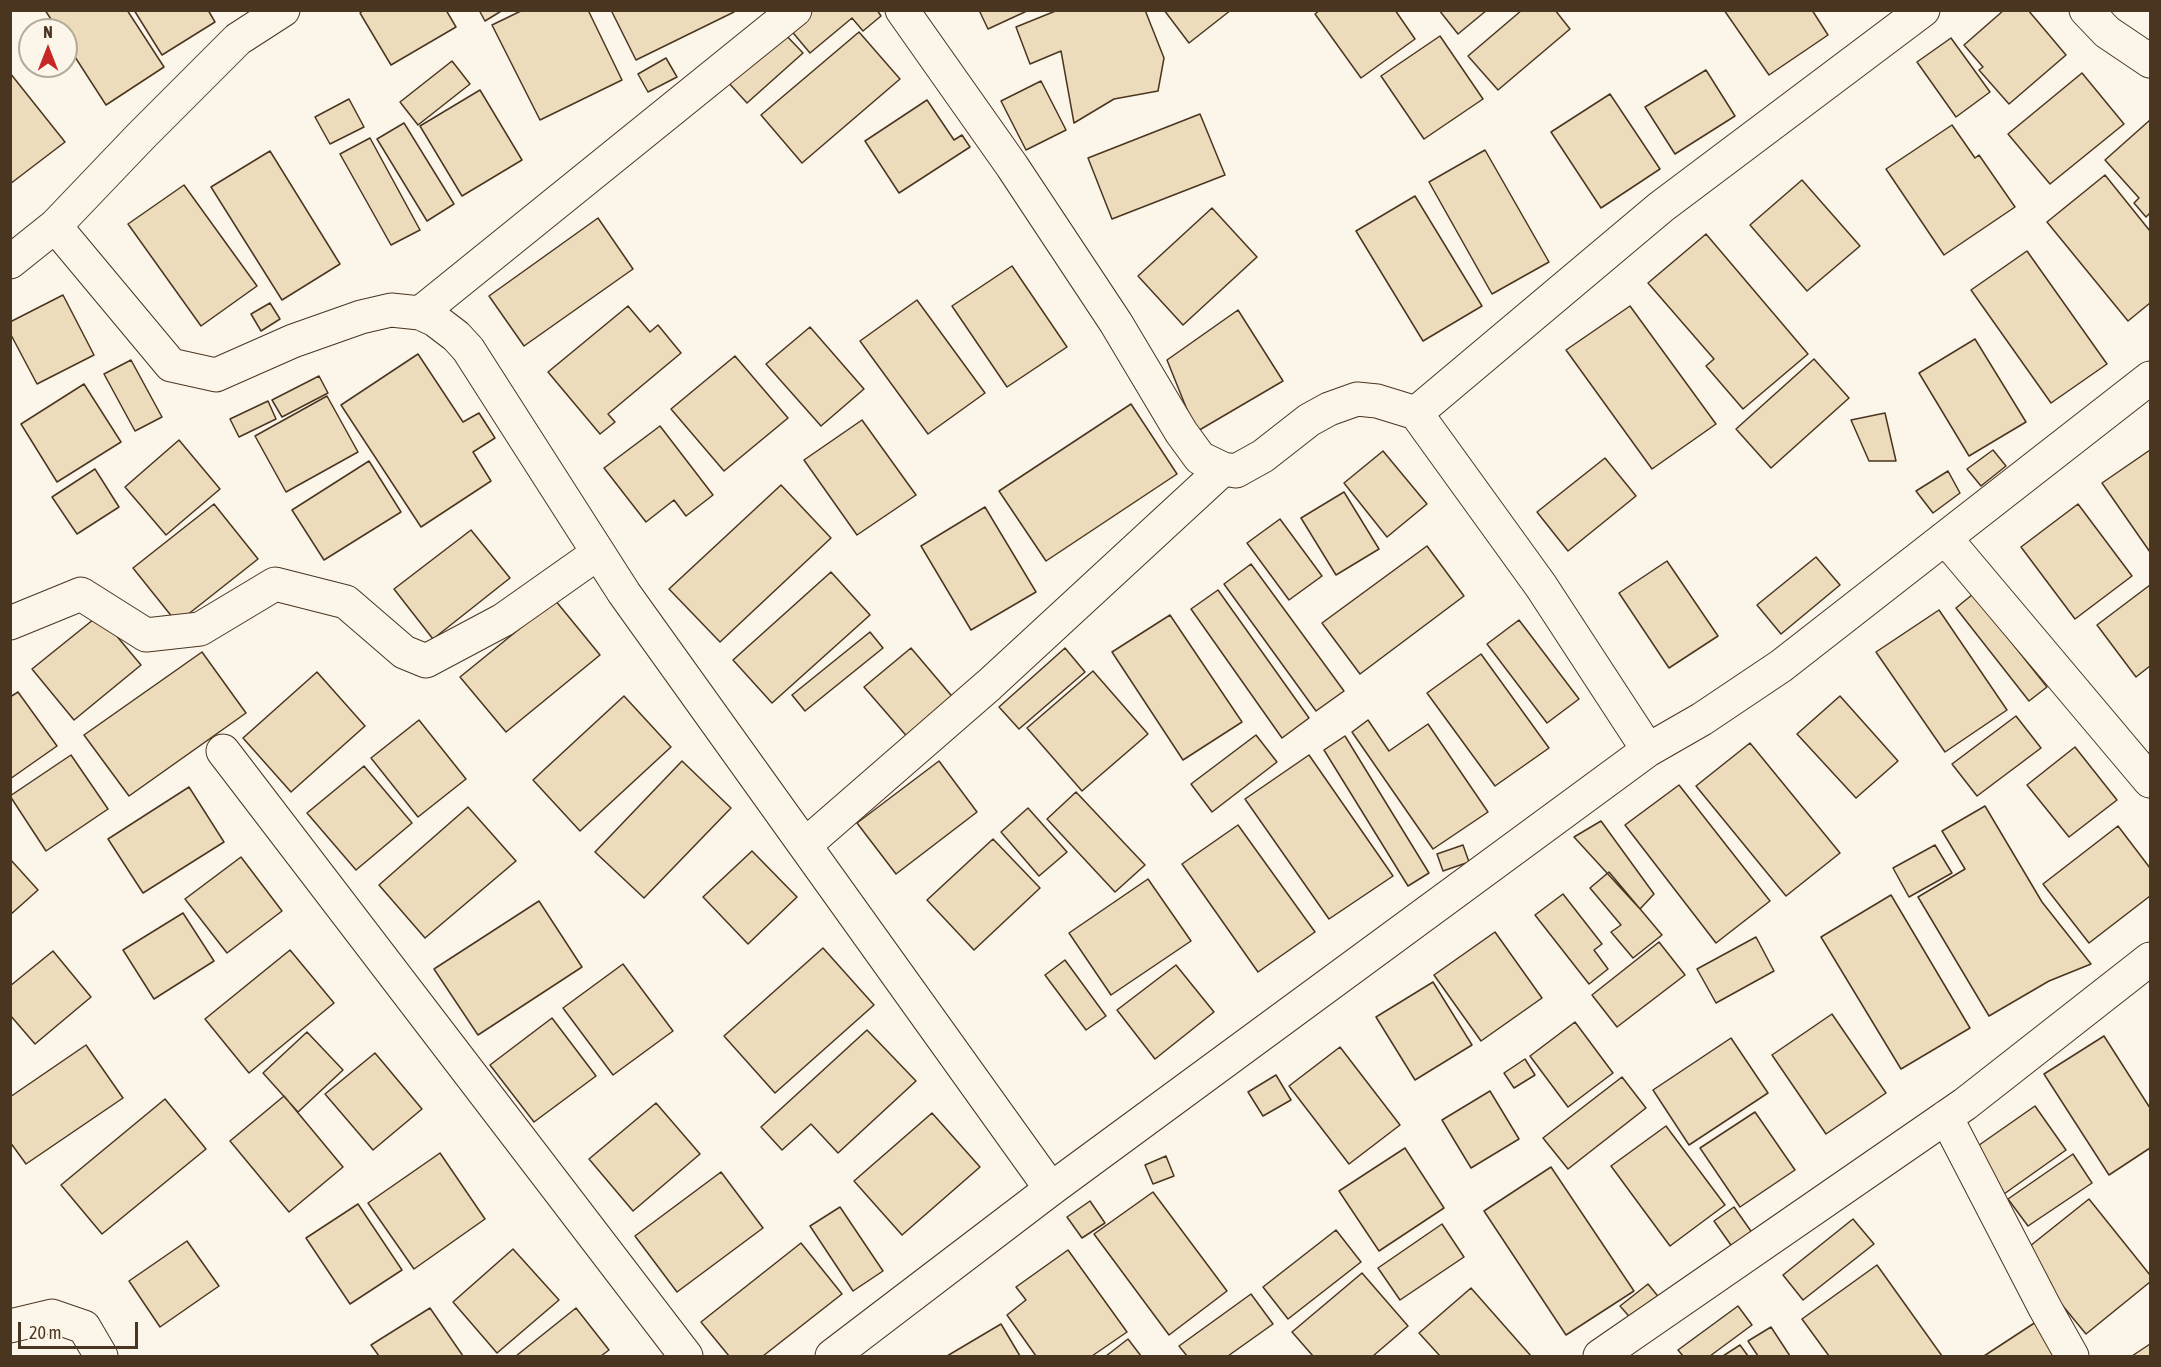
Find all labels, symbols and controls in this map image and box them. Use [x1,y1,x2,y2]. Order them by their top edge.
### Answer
north arrow [18,18,78,78]
text: N [43,23,53,41]
scale bar [21,1310,141,1348]
text: 20 m [29,1322,61,1343]

